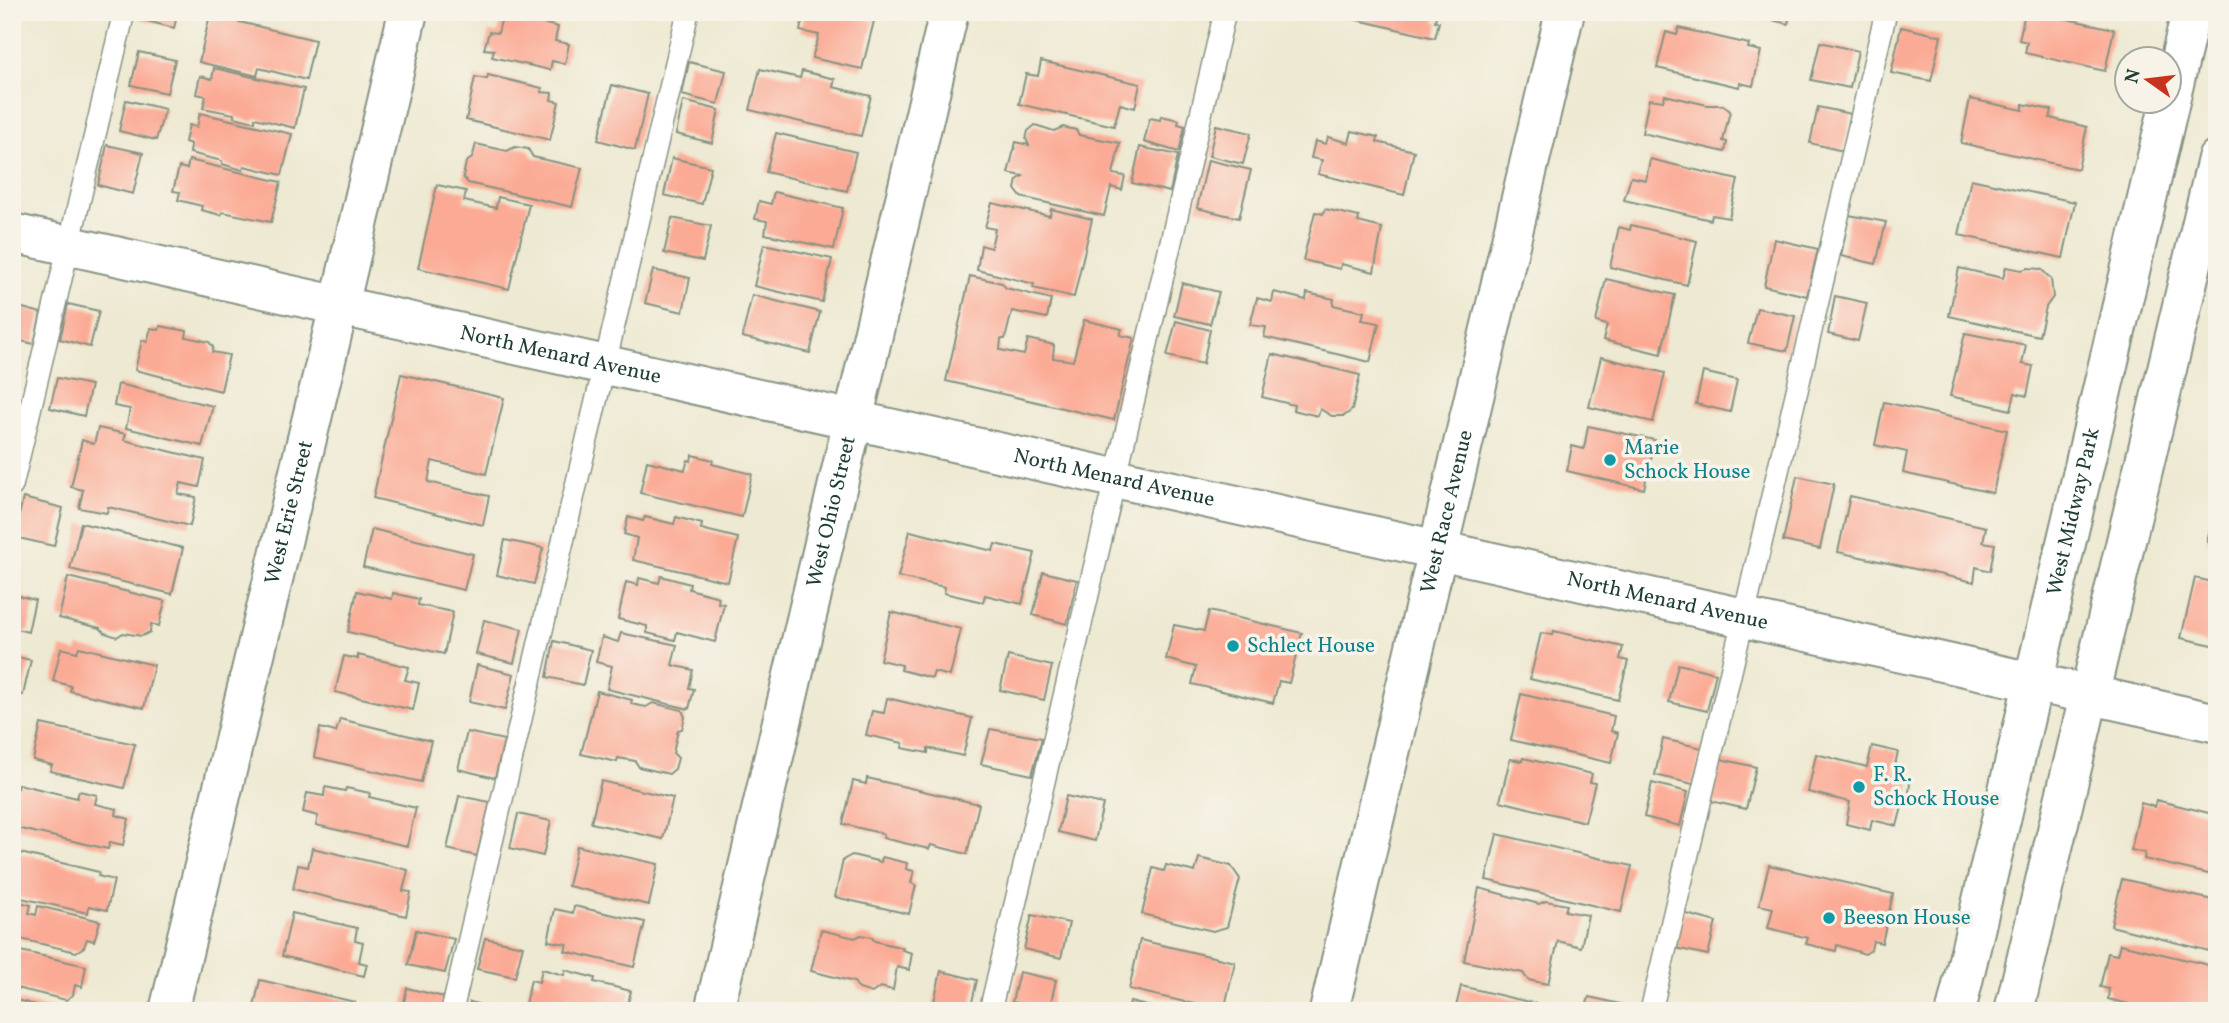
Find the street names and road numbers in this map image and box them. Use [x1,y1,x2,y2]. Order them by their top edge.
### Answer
street label: North Menard Avenue [457,318,664,391]
street label: West Midway Park [2040,424,2107,598]
street label: West Race Avenue [1414,427,1480,596]
street label: West Ohio Street [800,433,863,590]
street label: West Erie Street [258,437,321,587]
street label: North Menard Avenue [1011,441,1218,514]
street label: North Menard Avenue [1564,564,1771,637]

